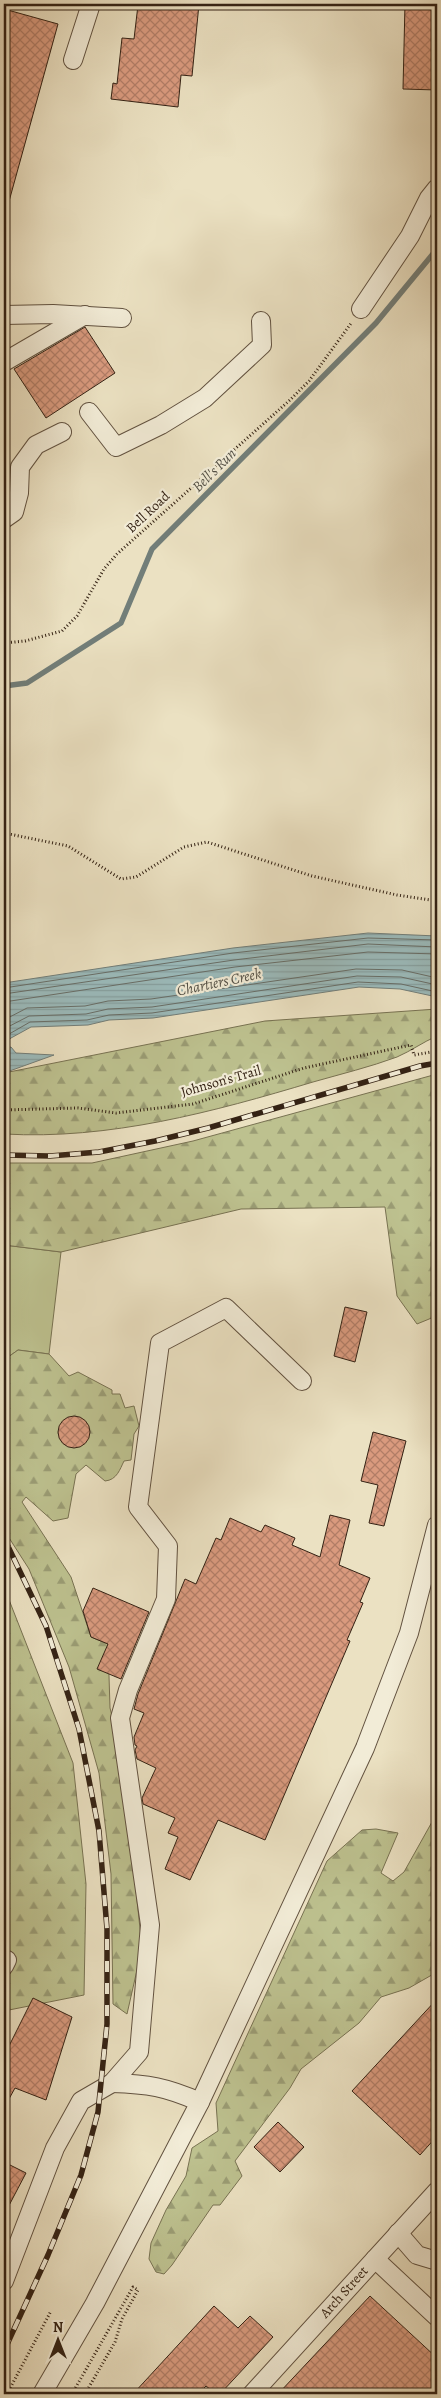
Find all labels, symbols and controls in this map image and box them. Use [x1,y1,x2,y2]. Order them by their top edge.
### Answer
water label: Bell's Run [188,444,240,496]
street label: Bell Road [122,487,174,537]
water label: Chartiers Creek [175,963,264,1001]
street label: Johnson's Trail [179,1060,264,1102]
street label: Arch Street [315,2262,373,2323]
north arrow [32,2316,82,2366]
text: N [53,2318,63,2337]

